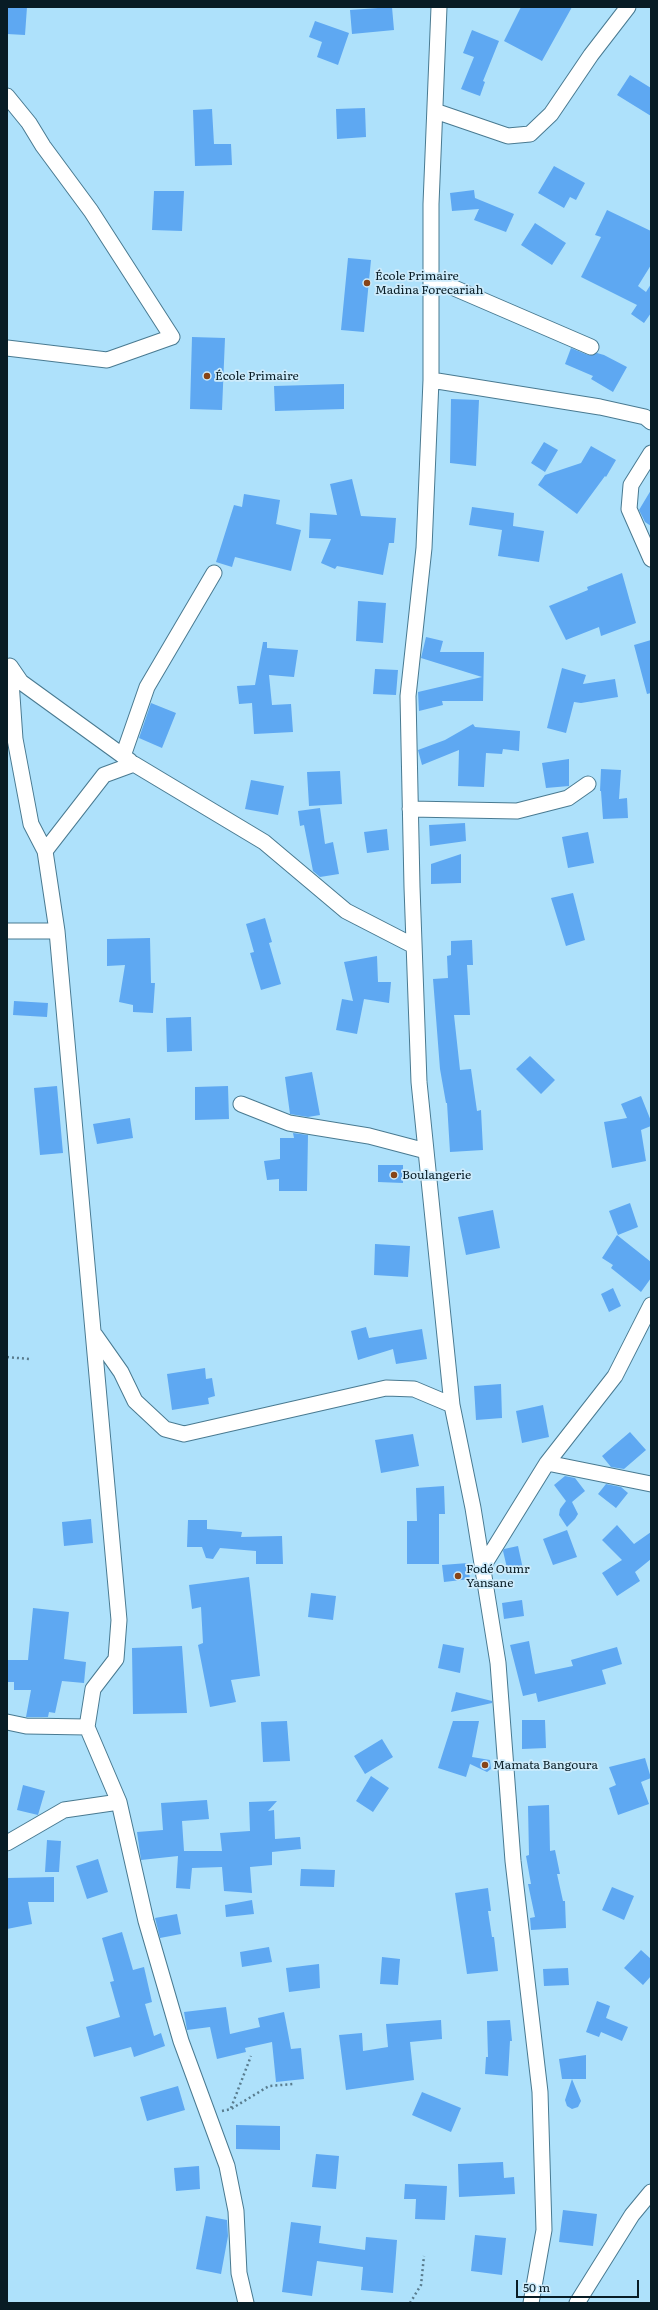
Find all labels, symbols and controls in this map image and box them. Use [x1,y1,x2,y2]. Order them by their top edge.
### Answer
place label: École Primaire Madina Forecariah [375,269,483,297]
marker: École Primaire Madina Forecariah [362,278,372,288]
place label: École Primaire [215,369,299,383]
marker: École Primaire [202,371,212,381]
place label: Boulangerie [402,1168,471,1182]
marker: Boulangerie [389,1170,399,1180]
place label: Fodé Oumr Yansane [466,1562,530,1590]
marker: Fodé Oumr Yansane [453,1571,463,1581]
place label: Mamata Bangoura [493,1758,598,1772]
marker: Mamata Bangoura [480,1760,490,1770]
scale bar [518,2272,641,2298]
text: 50 m [523,2278,550,2296]

